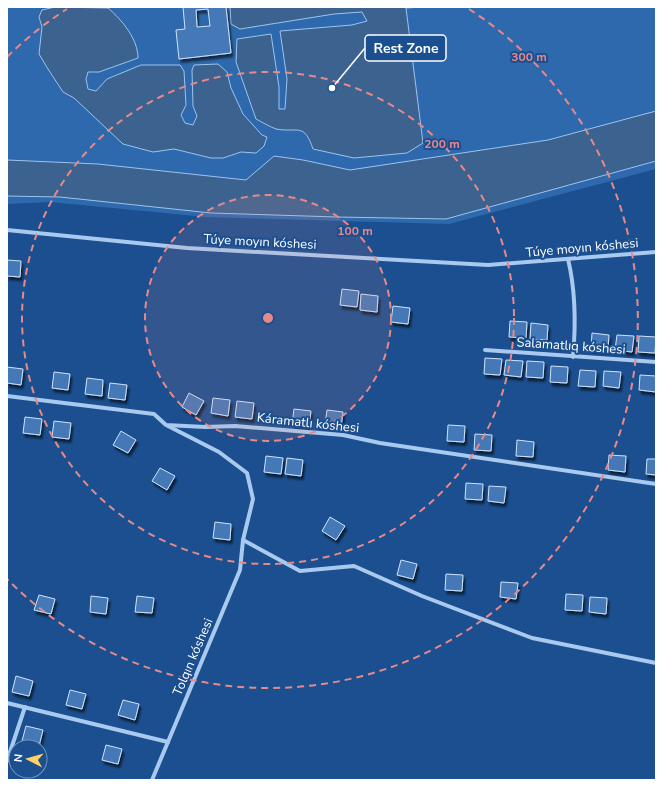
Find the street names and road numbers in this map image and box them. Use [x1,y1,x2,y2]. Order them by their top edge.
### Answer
street label: Túye moyın kóshesi [203,230,317,254]
street label: Túye moyın kóshesi [525,234,639,262]
street label: Salamatlıq kóshesi [516,333,626,359]
street label: Káramatlı kóshesi [256,409,360,437]
street label: Tolqın kóshesi [169,615,217,699]

